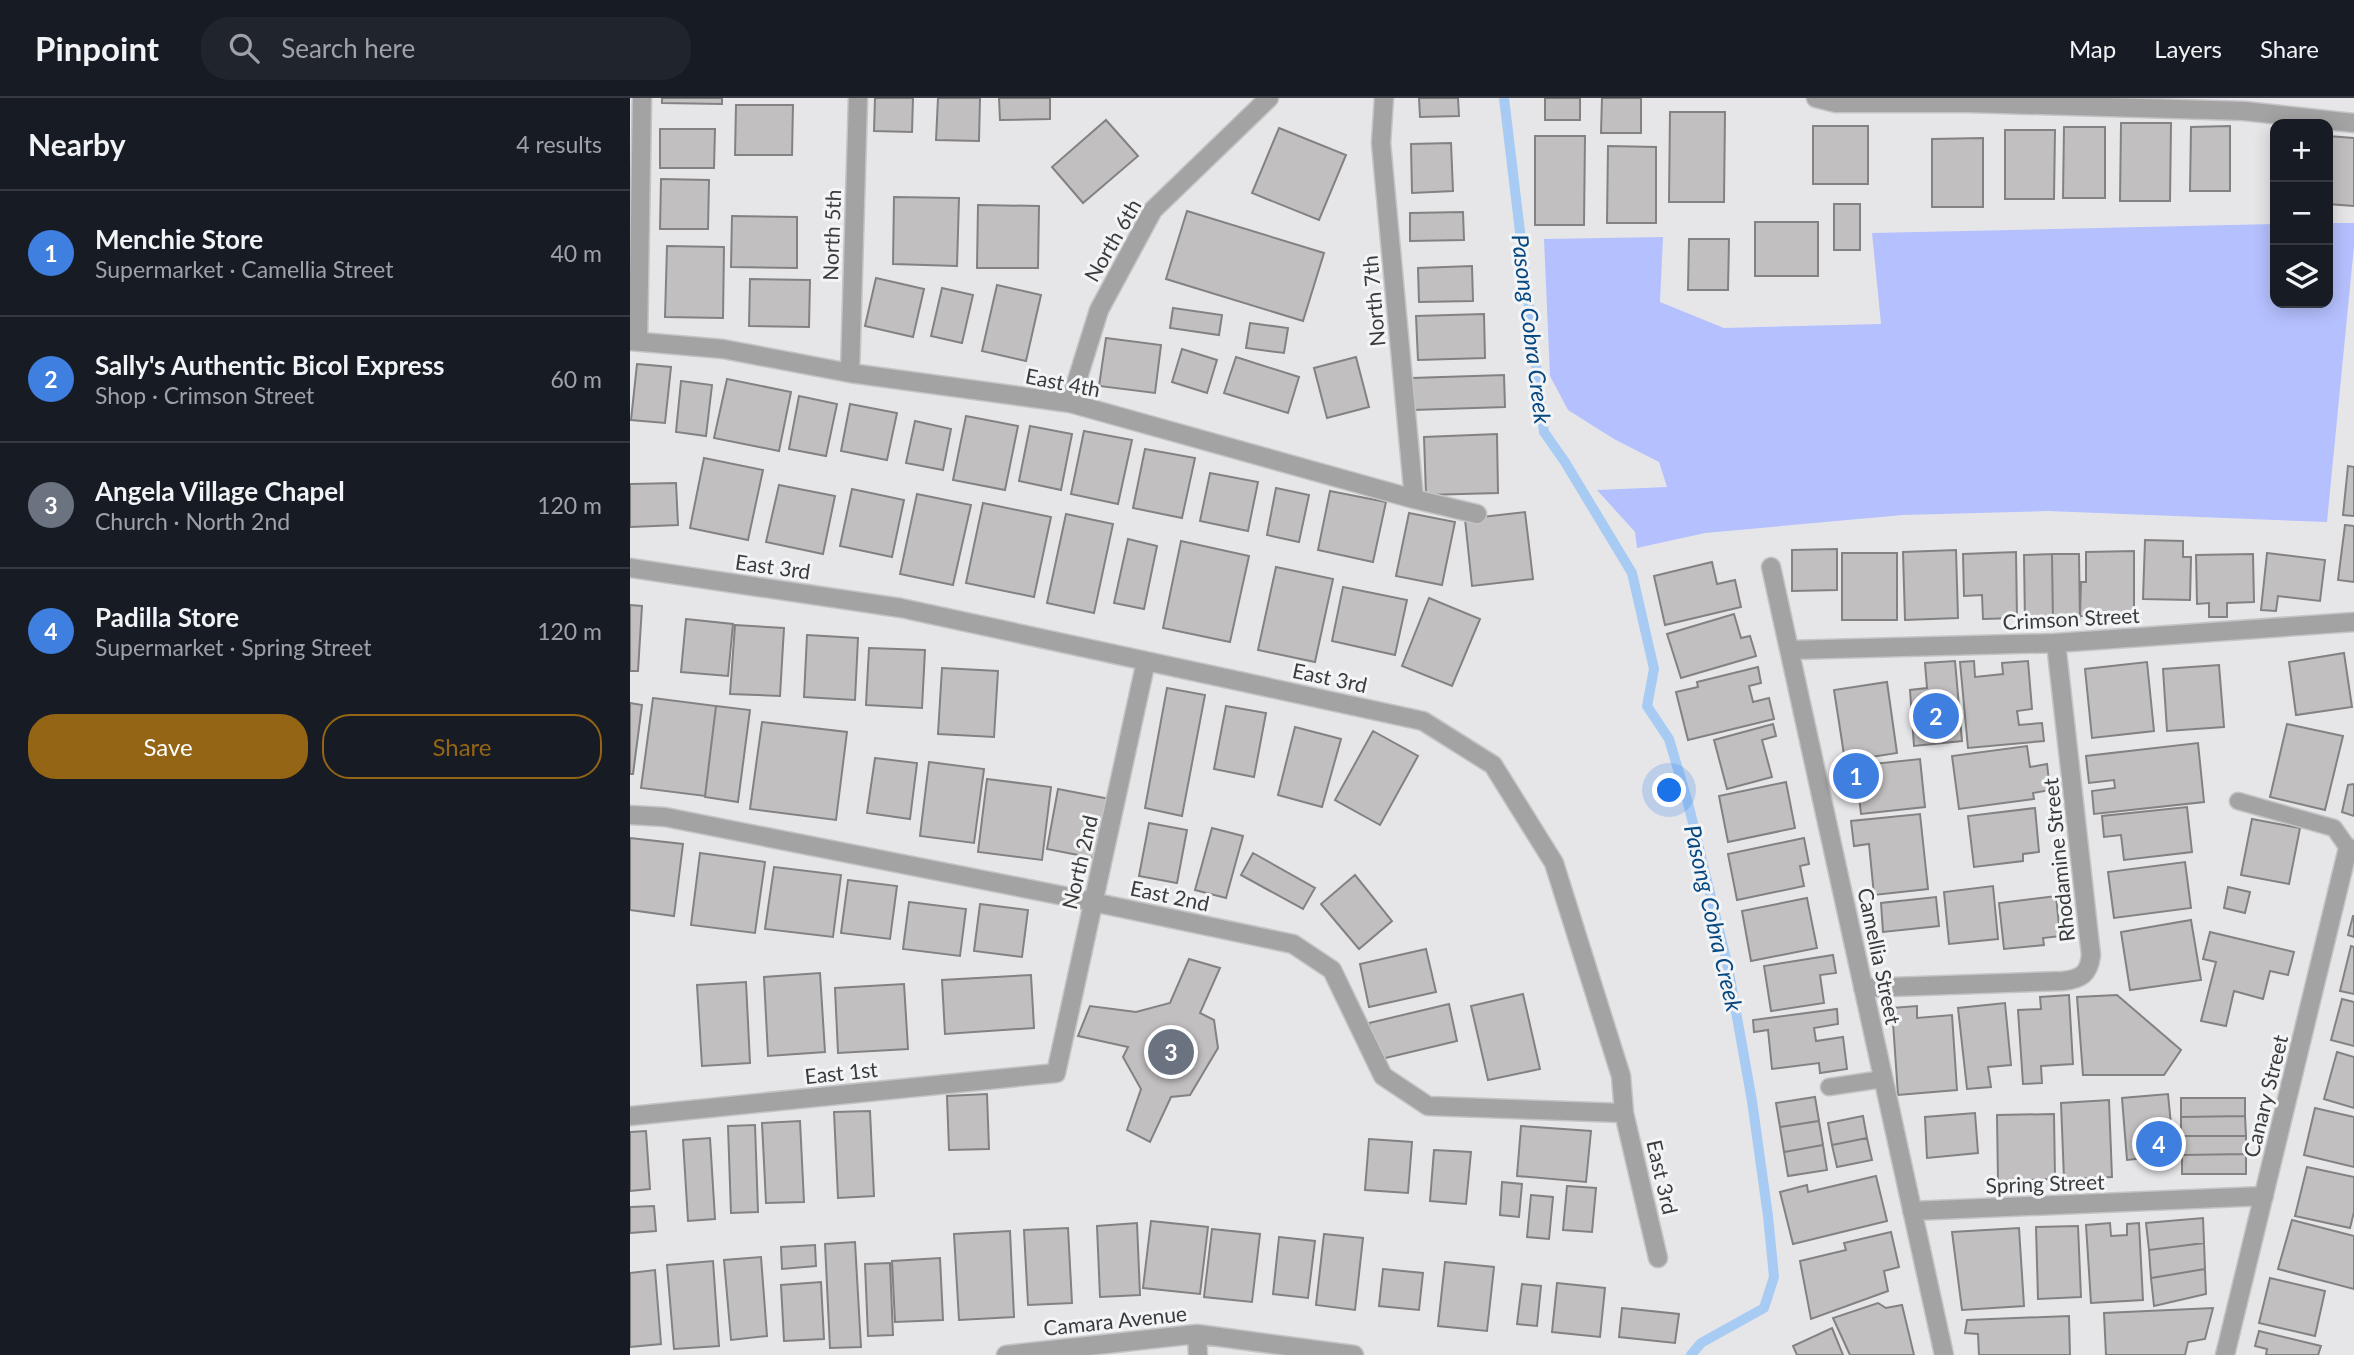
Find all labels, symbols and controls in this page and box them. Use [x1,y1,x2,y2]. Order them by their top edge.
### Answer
search box [201,17,691,80]
text: Pinpoint [35,28,159,68]
icon: search [225,29,263,67]
text: Search here [281,32,415,64]
text: Map [2069,34,2116,63]
text: Layers [2154,34,2222,63]
text: Share [2260,34,2319,63]
map controls [2270,119,2333,308]
button: + [2270,119,2333,182]
text: Nearby [28,126,126,162]
text: 4 results [516,130,602,158]
button: − [2270,182,2333,245]
street label: North 5th [817,189,845,281]
street label: North 6th [1078,194,1146,286]
text: Menchie Store [95,223,263,255]
water label: Pasong Cobra Creek [1506,233,1558,426]
text: 1 [44,239,58,267]
text: 40 m [551,239,602,267]
button: layers [2270,245,2333,308]
street label: North 7th [1357,254,1389,348]
text: Supermarket · Camellia Street [95,255,393,283]
text: Sally's Authentic Bicol Express [95,349,445,381]
street label: East 4th [1023,362,1103,402]
text: 2 [44,365,58,393]
text: 60 m [551,365,602,393]
text: Shop · Crimson Street [95,381,314,409]
text: Angela Village Chapel [95,475,345,507]
text: 3 [44,491,58,519]
text: 120 m [537,491,602,519]
text: Church · North 2nd [95,507,290,535]
street label: East 3rd [734,548,812,584]
text: Padilla Store [95,601,239,633]
street label: Crimson Street [2002,602,2141,634]
text: 4 [44,617,58,645]
text: 120 m [537,617,602,645]
text: Supermarket · Spring Street [95,633,372,661]
street label: East 3rd [1290,657,1370,697]
pin: 2 [1913,690,1959,742]
button: Save [28,714,308,779]
button: Share [322,714,602,779]
pin: 1 [1833,750,1879,802]
your location [1652,773,1686,807]
street label: Rhodamine Street [2037,776,2079,943]
street label: North 2nd [1056,813,1102,911]
water label: Pasong Cobra Creek [1679,822,1749,1015]
street label: East 2nd [1128,874,1212,916]
street label: Camellia Street [1853,885,1907,1027]
pin: 3 [1148,1026,1194,1078]
street label: Canary Street [2238,1032,2292,1160]
street label: East 1st [803,1056,879,1088]
pin: 4 [2136,1118,2182,1170]
street label: East 3rd [1642,1137,1684,1217]
street label: Spring Street [1985,1168,2105,1198]
street label: Camara Avenue [1042,1300,1188,1340]

